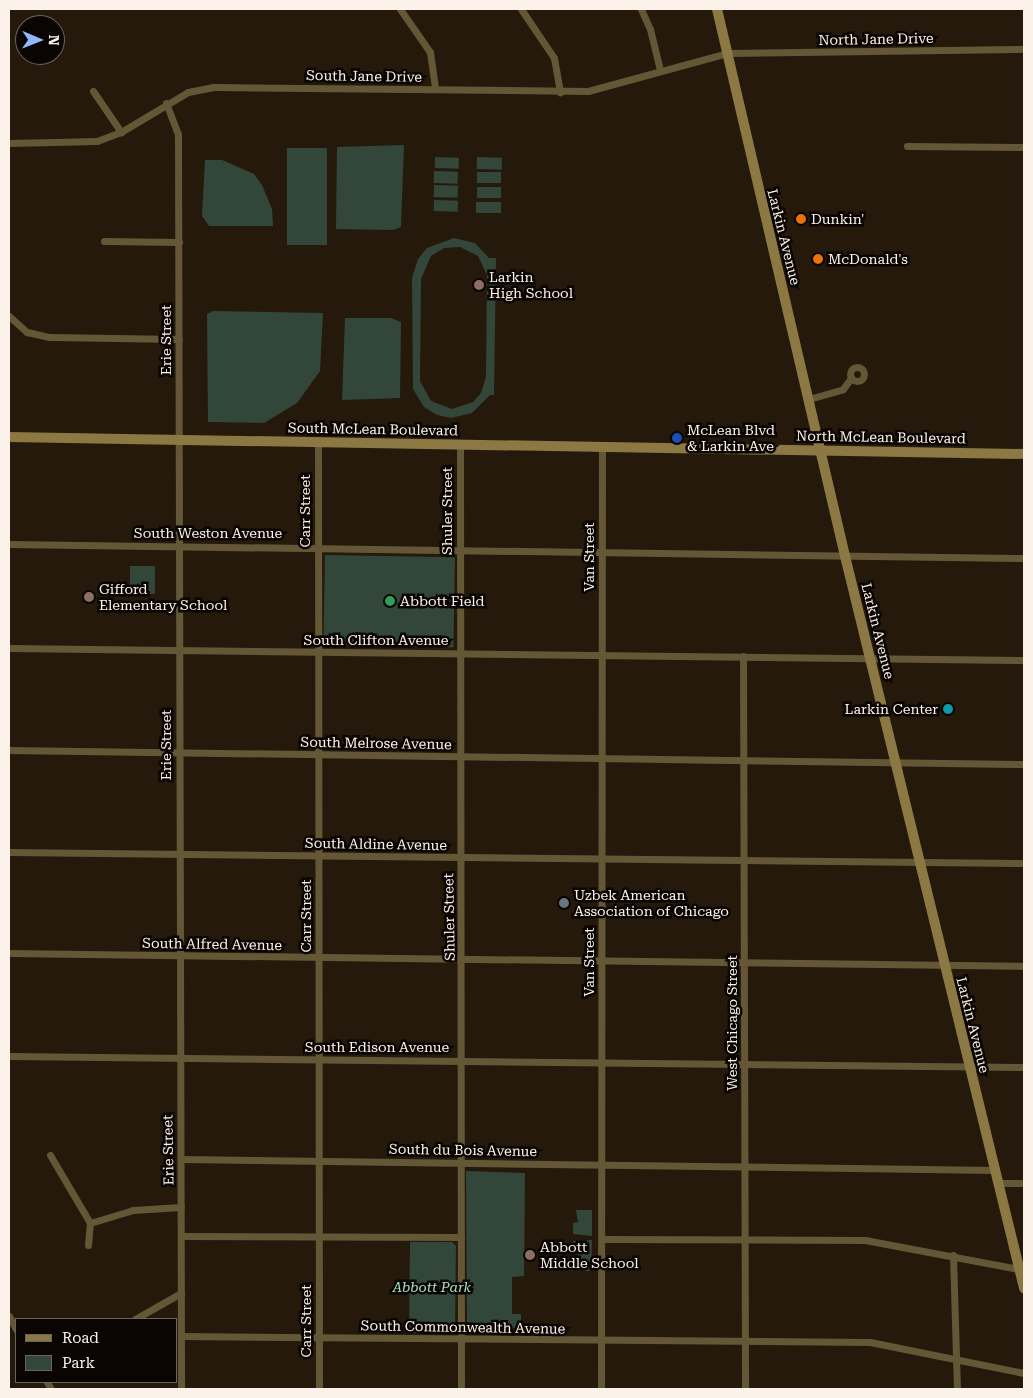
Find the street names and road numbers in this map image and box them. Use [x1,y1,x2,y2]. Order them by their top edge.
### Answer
street label: North Jane Drive [818,30,934,48]
street label: South Jane Drive [306,67,422,85]
street label: Larkin Avenue [764,187,804,287]
street label: Erie Street [158,305,174,375]
street label: South McLean Boulevard [288,419,458,439]
street label: North McLean Boulevard [796,427,966,447]
street label: Shuler Street [439,467,455,555]
street label: Carr Street [297,475,313,547]
street label: Van Street [581,522,597,592]
street label: South Weston Avenue [134,525,282,541]
street label: Larkin Avenue [858,581,898,681]
street label: South Clifton Avenue [303,632,449,648]
street label: Erie Street [158,710,174,780]
street label: South Melrose Avenue [300,733,452,753]
street label: South Aldine Avenue [305,834,447,854]
street label: Shuler Street [440,873,458,961]
street label: Carr Street [298,880,314,952]
street label: Van Street [581,927,597,997]
street label: South Alfred Avenue [142,934,282,954]
street label: West Chicago Street [724,955,740,1091]
street label: Larkin Avenue [953,975,993,1075]
street label: South Edison Avenue [305,1039,449,1055]
street label: Erie Street [159,1115,177,1185]
street label: South du Bois Avenue [389,1140,537,1160]
street label: Carr Street [298,1285,314,1357]
street label: South Commonwealth Avenue [361,1317,565,1337]

